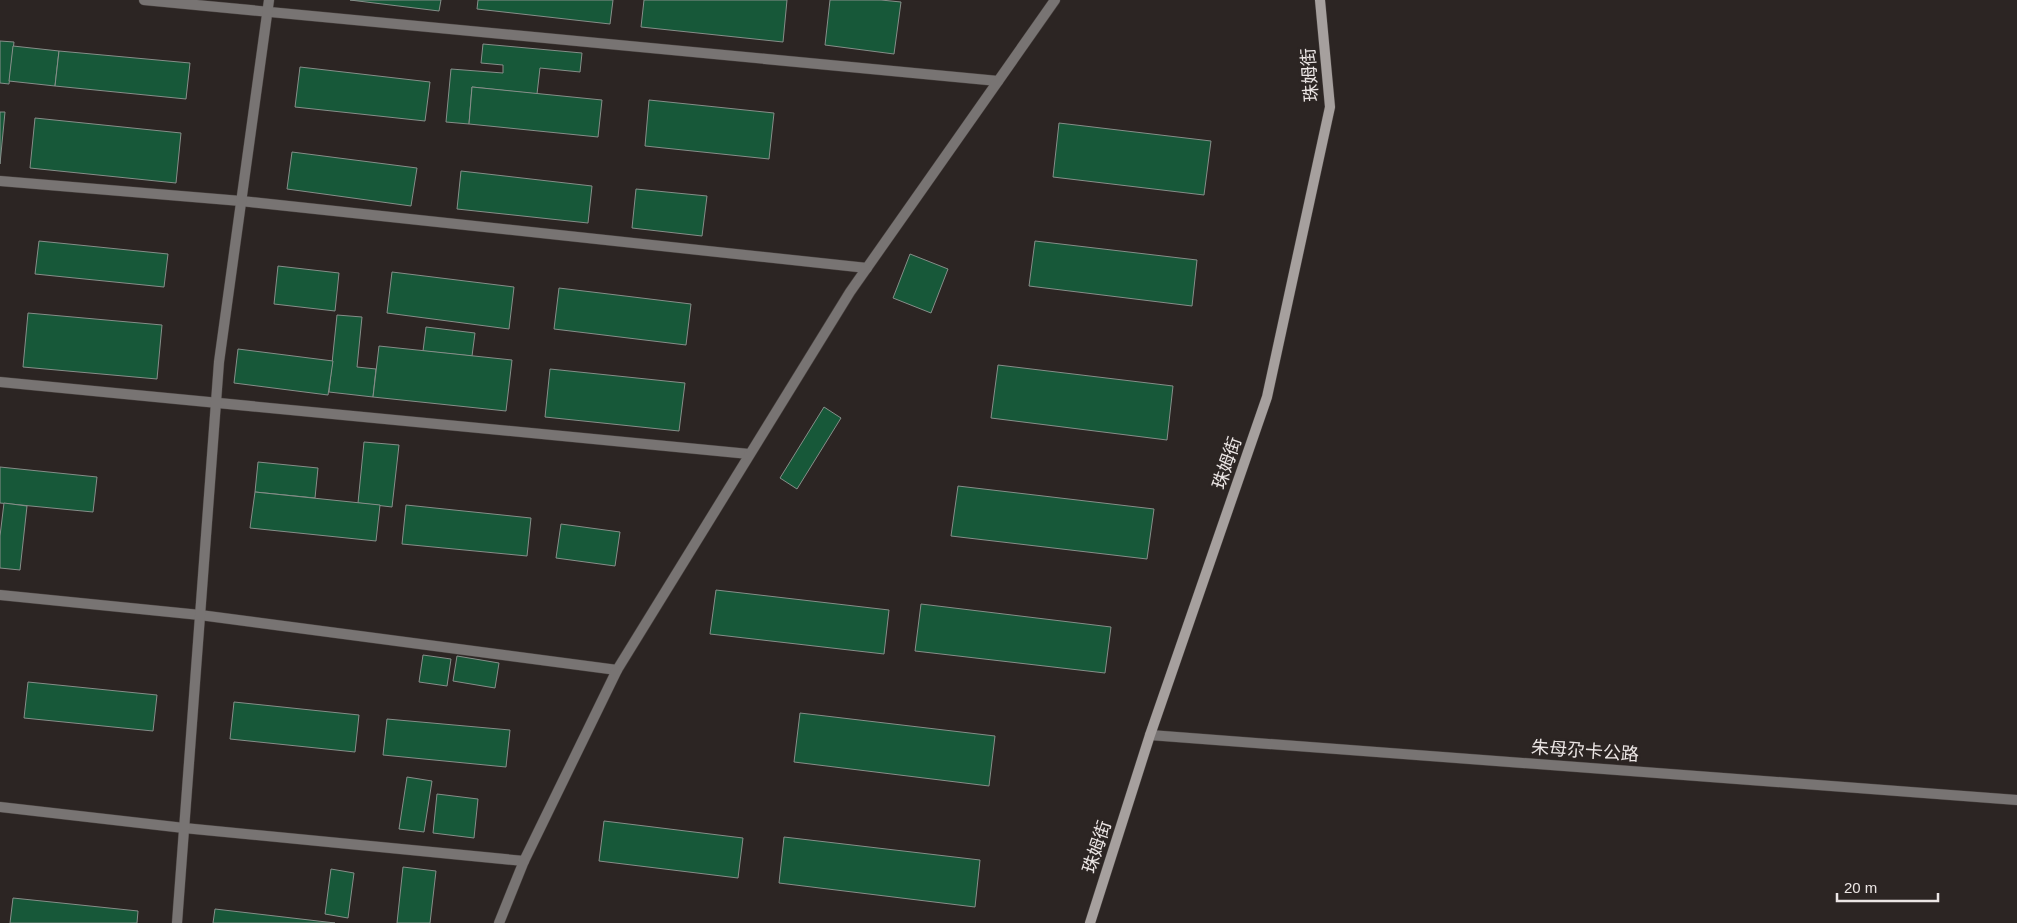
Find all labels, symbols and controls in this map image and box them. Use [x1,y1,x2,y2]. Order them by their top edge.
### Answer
street label: 珠姆街 [1298,47,1322,103]
street label: 珠姆街 [1209,434,1245,492]
street label: 朱母尕卡公路 [1530,737,1640,765]
street label: 珠姆街 [1079,818,1115,876]
scale bar [1837,870,1938,902]
text: 20 m [1844,879,1877,896]

